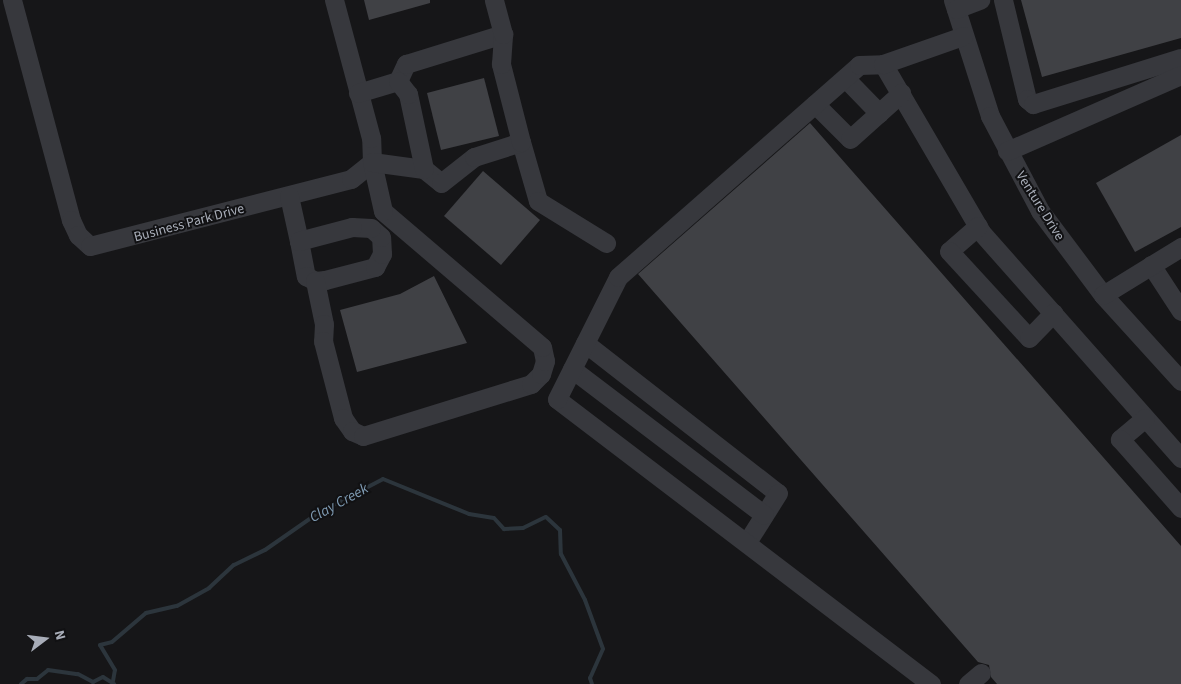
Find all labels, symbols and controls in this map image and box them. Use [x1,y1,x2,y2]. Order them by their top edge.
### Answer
street label: Venture Drive [1012,168,1068,244]
street label: Business Park Drive [132,200,246,246]
water label: Clay Creek [306,479,372,527]
north arrow [20,614,70,664]
text: N [49,628,70,642]

